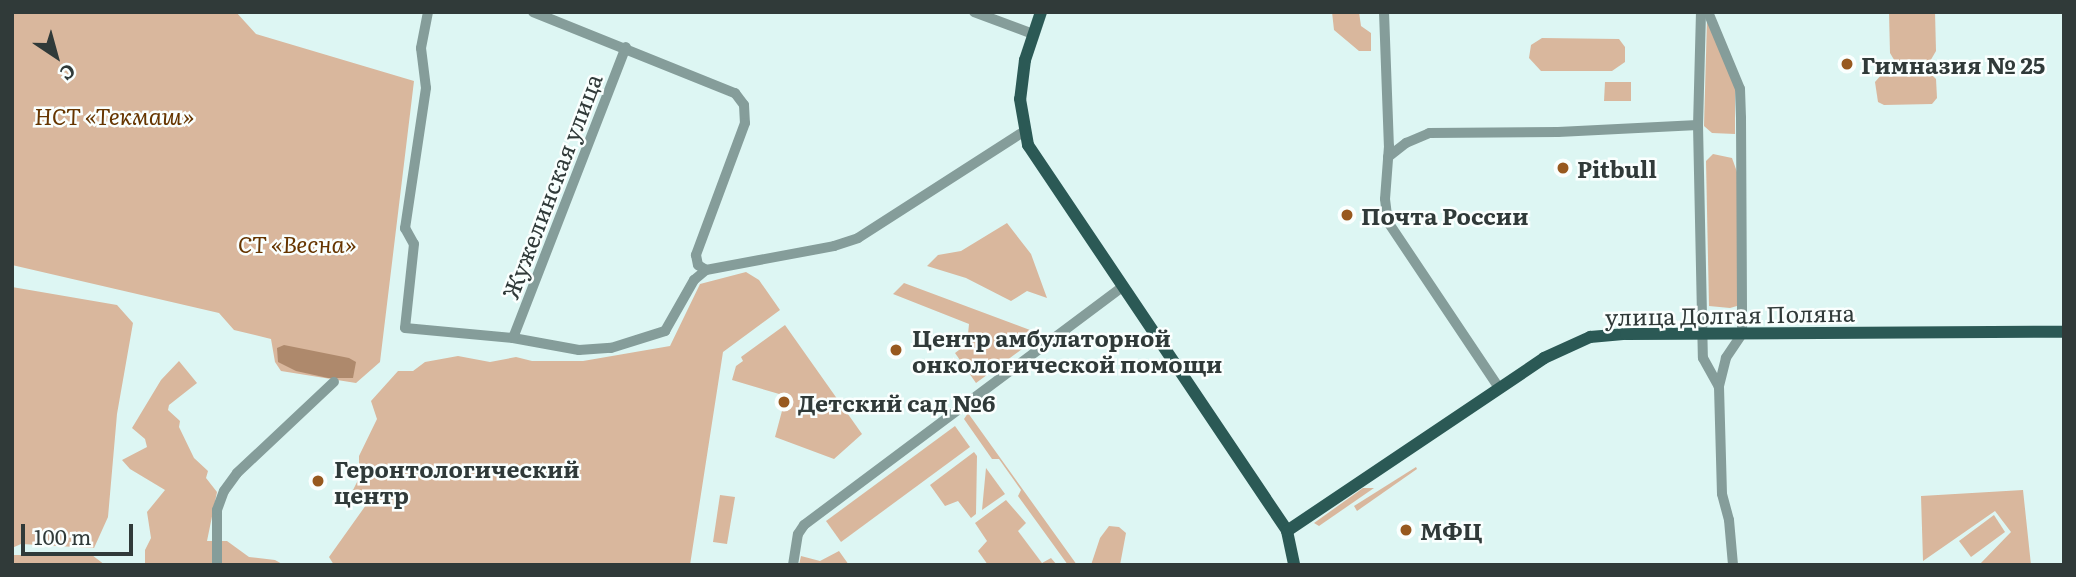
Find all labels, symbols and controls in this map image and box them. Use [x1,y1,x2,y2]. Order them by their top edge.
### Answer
north arrow [21,21,91,91]
place label: Гимназия № 25 [1861,50,2045,78]
marker: Гимназия № 25 [1839,56,1855,72]
text: С [55,58,82,88]
street label: Жужелинская улица [495,69,607,303]
park label: НСТ «Текмаш» [34,101,194,129]
place label: Pitbull [1577,154,1657,182]
marker: Pitbull [1555,160,1571,176]
place label: Почта России [1361,201,1528,229]
marker: Почта России [1339,207,1355,223]
park label: СТ «Весна» [238,229,356,257]
street label: улица Долгая Поляна [1605,298,1855,330]
place label: Центр амбулаторной онкологической помощи [912,323,1222,377]
marker: Центр амбулаторной онкологической помощи [886,340,906,360]
place label: Детский сад №6 [798,388,995,416]
marker: Детский сад №6 [776,394,792,410]
place label: Геронтологический центр [334,454,580,508]
marker: Геронтологический центр [308,471,328,491]
scale bar [24,510,136,554]
place label: МФЦ [1420,516,1483,544]
text: 100 m [34,520,91,551]
marker: МФЦ [1398,522,1414,538]

